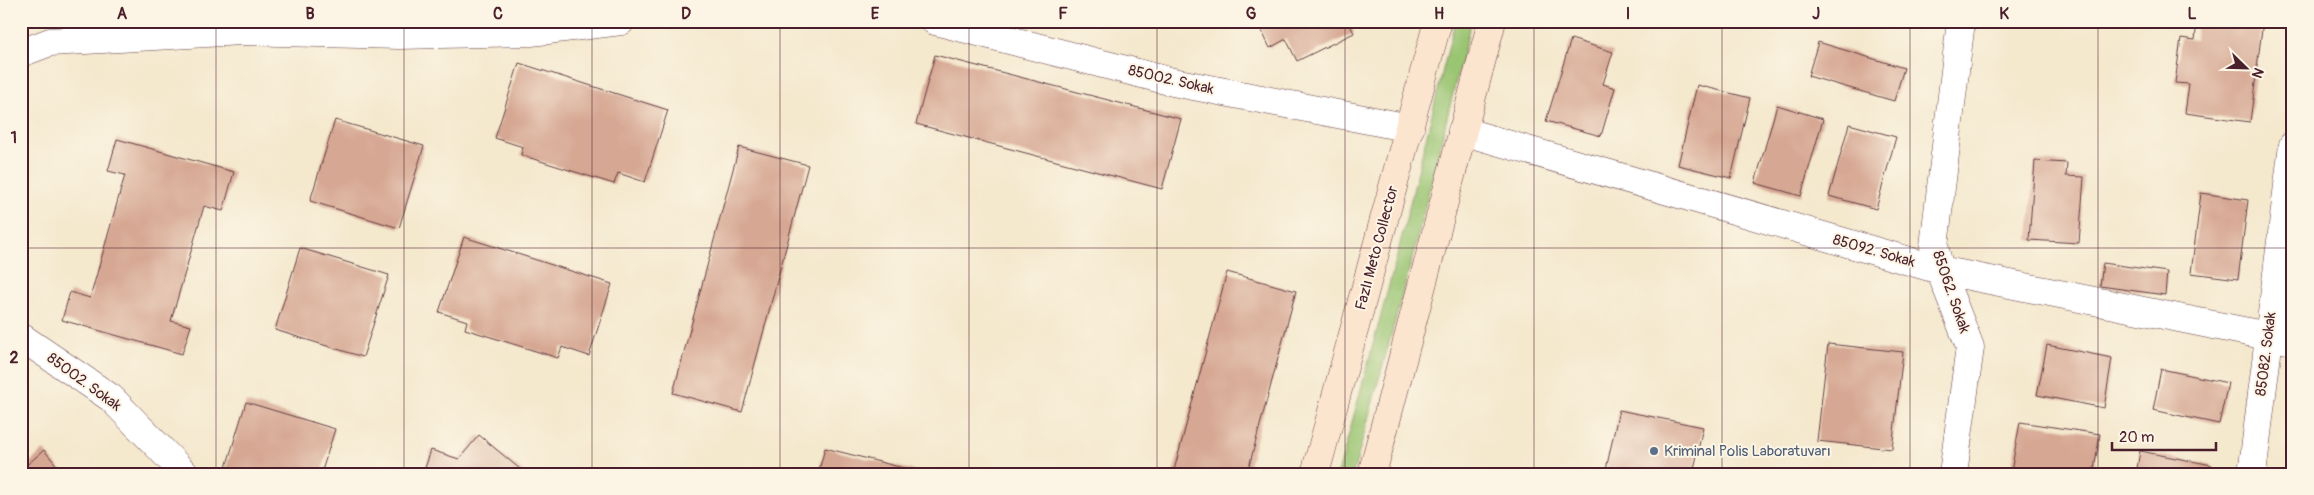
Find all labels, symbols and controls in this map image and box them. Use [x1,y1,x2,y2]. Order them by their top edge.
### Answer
text: A [117,4,128,24]
text: B [305,4,315,24]
text: C [493,4,503,24]
text: D [681,4,691,24]
text: E [871,4,880,24]
text: F [1058,4,1068,24]
text: G [1246,4,1257,24]
text: H [1434,4,1444,24]
text: I [1626,4,1630,24]
text: J [1812,4,1820,24]
text: K [1999,4,2009,24]
text: L [2187,4,2197,24]
north arrow [2222,42,2272,92]
street label: 85002. Sokak [1126,61,1216,99]
text: N [2248,65,2267,81]
text: 1 [11,128,17,148]
street label: Fazlı Meto Collector [1351,183,1403,312]
street label: 85092. Sokak [1831,230,1918,272]
street label: 85062. Sokak [1928,248,1974,336]
street label: 85082. Sokak [2251,310,2281,397]
text: 2 [10,348,19,368]
street label: 85002. Sokak [43,349,126,416]
scale bar [2112,420,2215,452]
text: 20 m [2119,428,2154,447]
place label: Kriminal Polis Laboratuvarı [1664,442,1831,461]
marker: Kriminal Polis Laboratuvarı [1648,445,1660,457]

